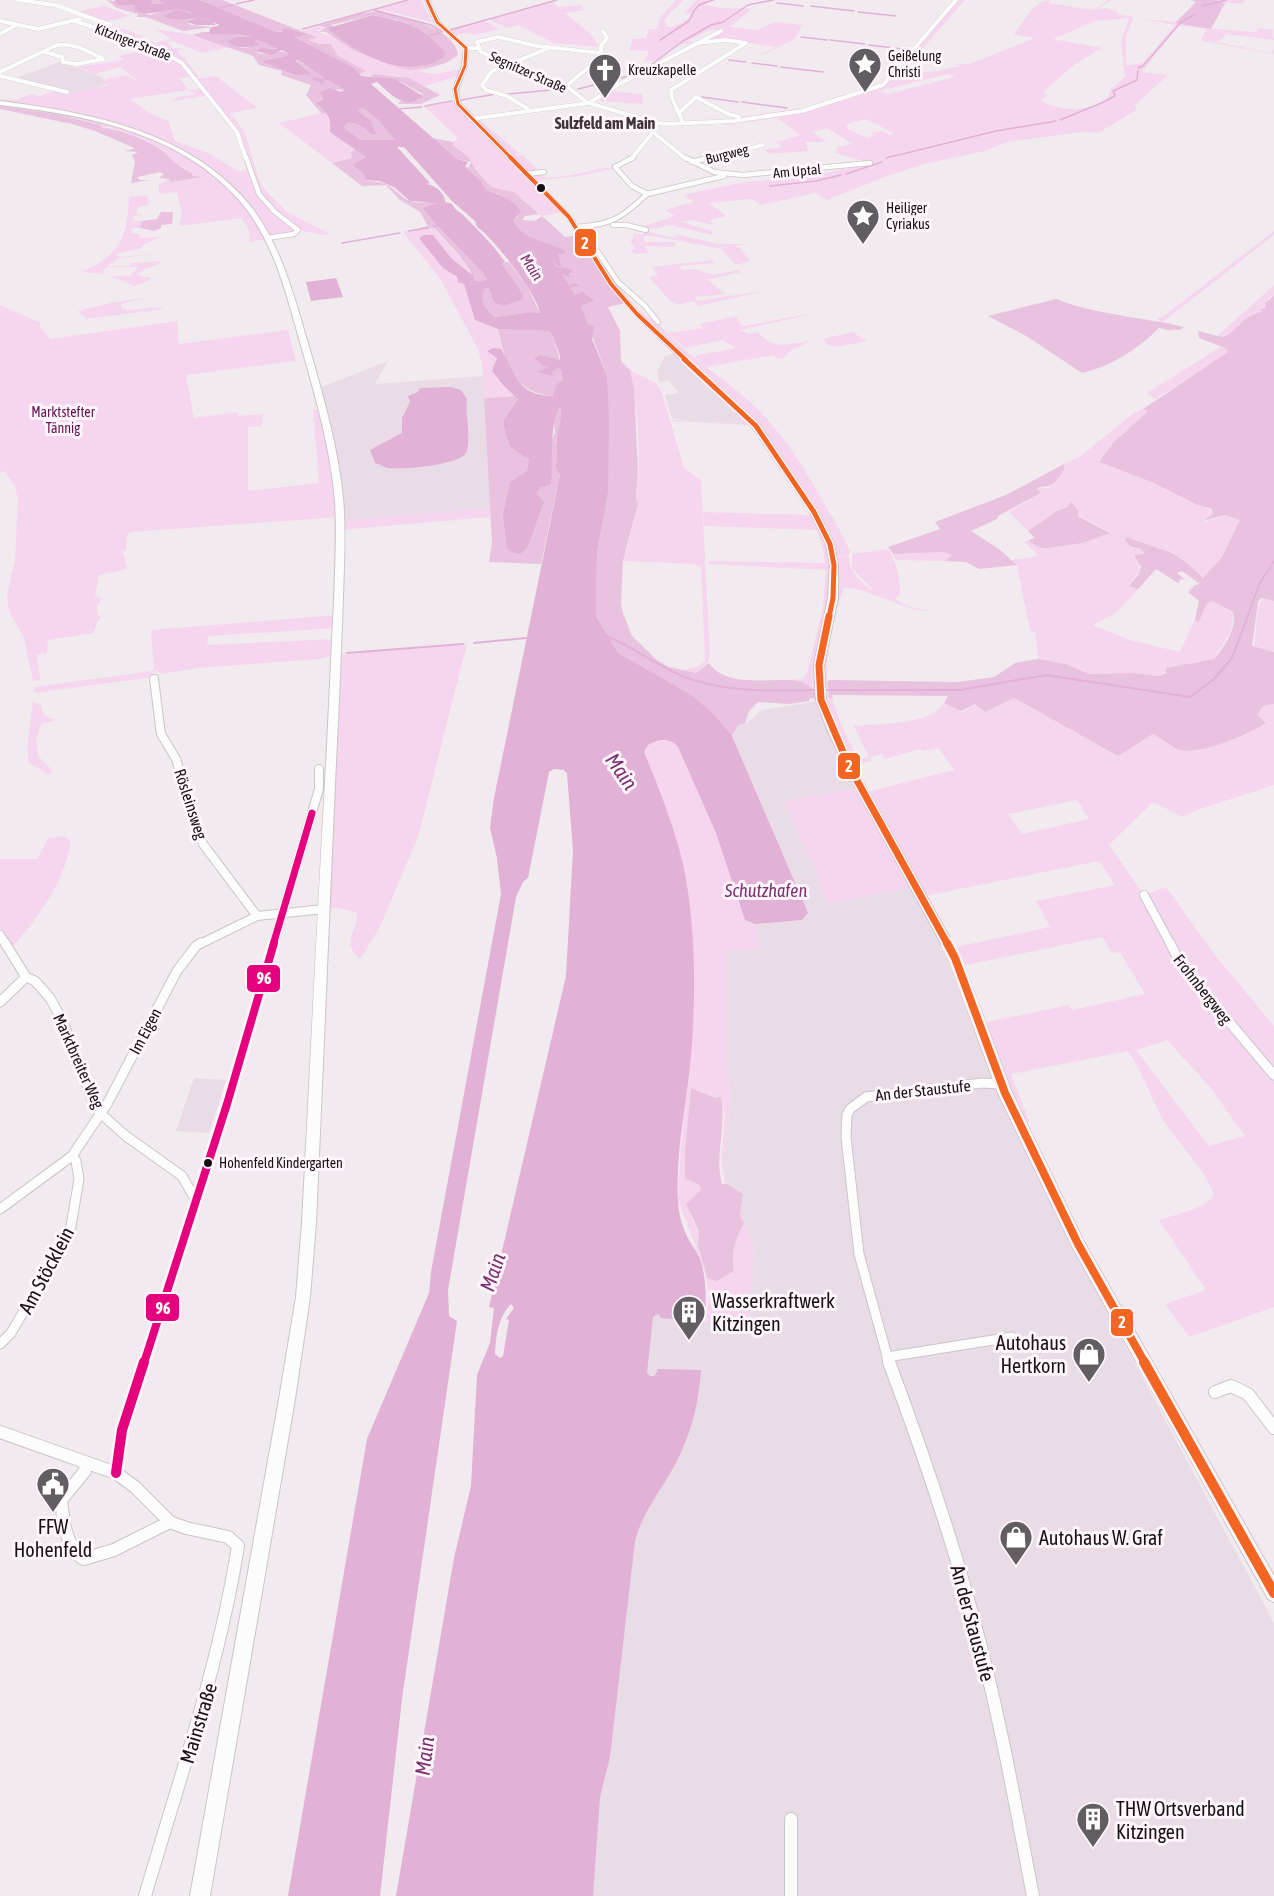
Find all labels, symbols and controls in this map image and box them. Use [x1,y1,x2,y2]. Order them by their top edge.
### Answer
street label: Kitzinger Straße [93,20,173,64]
place icon: Geißelung Christi [847,46,883,93]
street label: Segnitzer Straße [487,48,569,96]
place label: Geißelung Christi [888,48,941,80]
church icon: Kreuzkapelle [587,52,623,99]
place label: Kreuzkapelle [628,62,696,78]
district label: Sulzfeld am Main [555,114,656,132]
street label: Burgweg [704,141,750,167]
street label: Am Uptal [772,161,822,181]
unlabelled marker [535,182,547,194]
place icon: Heiliger Cyriakus [845,198,881,245]
place label: Heiliger Cyriakus [886,200,930,232]
line badge: 2 [574,228,597,257]
text: 2 [581,234,589,252]
water label: Main [517,251,547,283]
park label: Marktstefter Tännig [31,404,96,436]
water label: Main [601,748,643,794]
line badge: 2 [837,752,861,780]
text: 2 [845,757,853,775]
street label: Rösleinsweg [170,766,211,842]
water label: Schutzhafen [724,880,807,901]
street label: Frohnbergweg [1169,951,1236,1028]
line badge: 96 [246,964,281,993]
text: 96 [256,969,272,987]
street label: Im Eigen [125,1005,166,1058]
street label: Marktbreiter Weg [49,1011,108,1112]
street label: An der Staustufe [874,1076,972,1104]
place label: Hohenfeld Kindergarten [219,1155,343,1171]
marker: Hohenfeld Kindergarten [202,1157,214,1169]
street label: Am Stöcklein [14,1223,78,1317]
water label: Main [474,1250,510,1294]
place label: Wasserkraftwerk Kitzingen [712,1289,835,1335]
line badge: 96 [145,1293,180,1322]
building icon: Wasserkraftwerk Kitzingen [671,1294,707,1341]
text: 96 [155,1299,171,1317]
line badge: 2 [1110,1308,1134,1337]
text: 2 [1118,1313,1126,1331]
place label: Autohaus Hertkorn [996,1331,1066,1377]
shop icon: Autohaus Hertkorn [1071,1336,1107,1383]
public building icon: FFW Hohenfeld [35,1466,71,1513]
place label: FFW Hohenfeld [14,1515,92,1561]
shop icon: Autohaus W. Graf [998,1519,1034,1566]
place label: Autohaus W. Graf [1039,1526,1163,1549]
street label: An der Staustufe [946,1562,1000,1684]
street label: Mainstraße [175,1680,221,1766]
water label: Main [410,1735,438,1777]
place label: THW Ortsverband Kitzingen [1116,1797,1245,1843]
building icon: THW Ortsverband Kitzingen [1075,1801,1111,1848]

